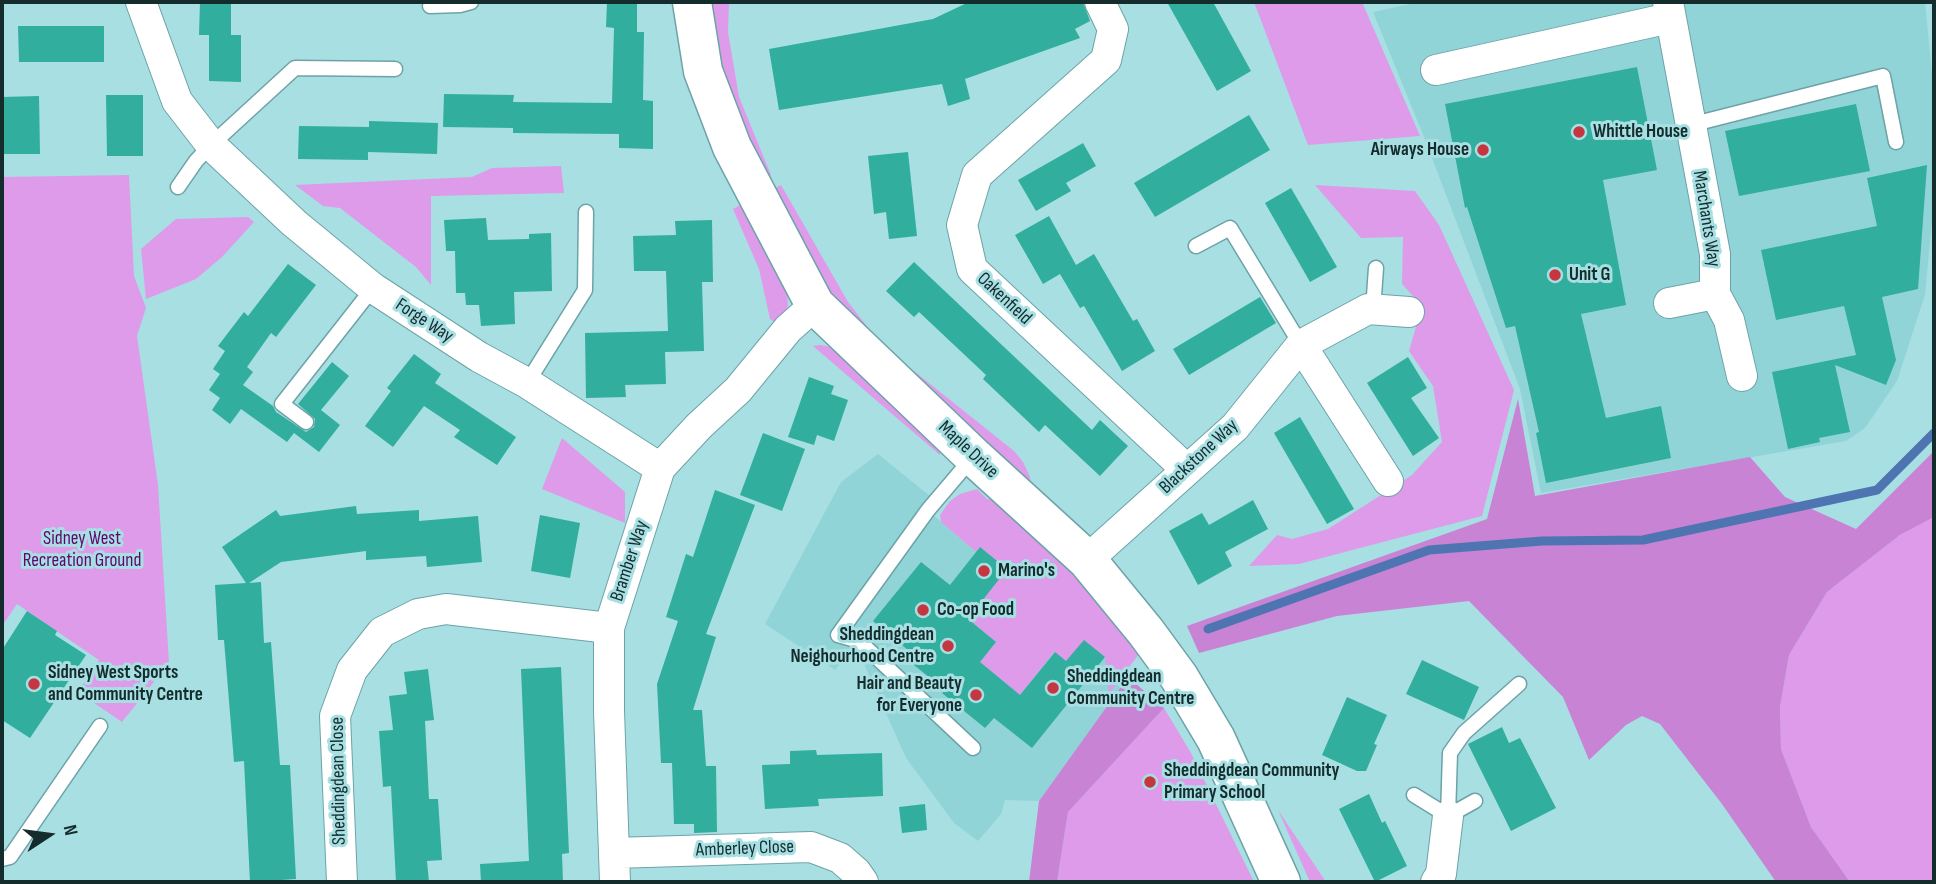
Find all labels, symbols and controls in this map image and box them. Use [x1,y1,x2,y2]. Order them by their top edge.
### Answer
place label: Whittle House [1593,121,1688,143]
marker: Whittle House [1571,124,1587,140]
place label: Airways House [1371,139,1469,161]
marker: Airways House [1475,142,1491,158]
street label: Marchants Way [1687,169,1725,269]
place label: Unit G [1569,264,1610,286]
marker: Unit G [1547,267,1563,283]
street label: Oakenfield [972,268,1036,330]
street label: Forge Way [391,294,457,348]
street label: Blackstone Way [1155,415,1243,499]
street label: Maple Drive [933,416,1003,484]
street label: Bramber Way [606,518,654,604]
park label: Sidney West Recreation Ground [23,528,141,572]
place label: Marino's [998,560,1055,582]
marker: Marino's [976,563,992,579]
place label: Co-op Food [937,599,1014,621]
marker: Co-op Food [915,602,931,618]
place label: Sheddingdean Neighourhood Centre [790,624,934,668]
marker: Sheddingdean Neighourhood Centre [940,638,956,654]
place label: Sidney West Sports and Community Centre [48,662,203,706]
place label: Sheddingdean Community Centre [1067,666,1194,710]
place label: Hair and Beauty for Everyone [856,673,962,717]
marker: Sidney West Sports and Community Centre [26,676,42,692]
marker: Sheddingdean Community Centre [1045,680,1061,696]
marker: Hair and Beauty for Everyone [968,687,984,703]
street label: Sheddingdean Close [326,717,352,845]
place label: Sheddingdean Community Primary School [1164,760,1340,804]
marker: Sheddingdean Community Primary School [1142,774,1158,790]
north arrow [14,800,84,870]
text: N [58,823,82,838]
street label: Amberley Close [696,836,794,862]

